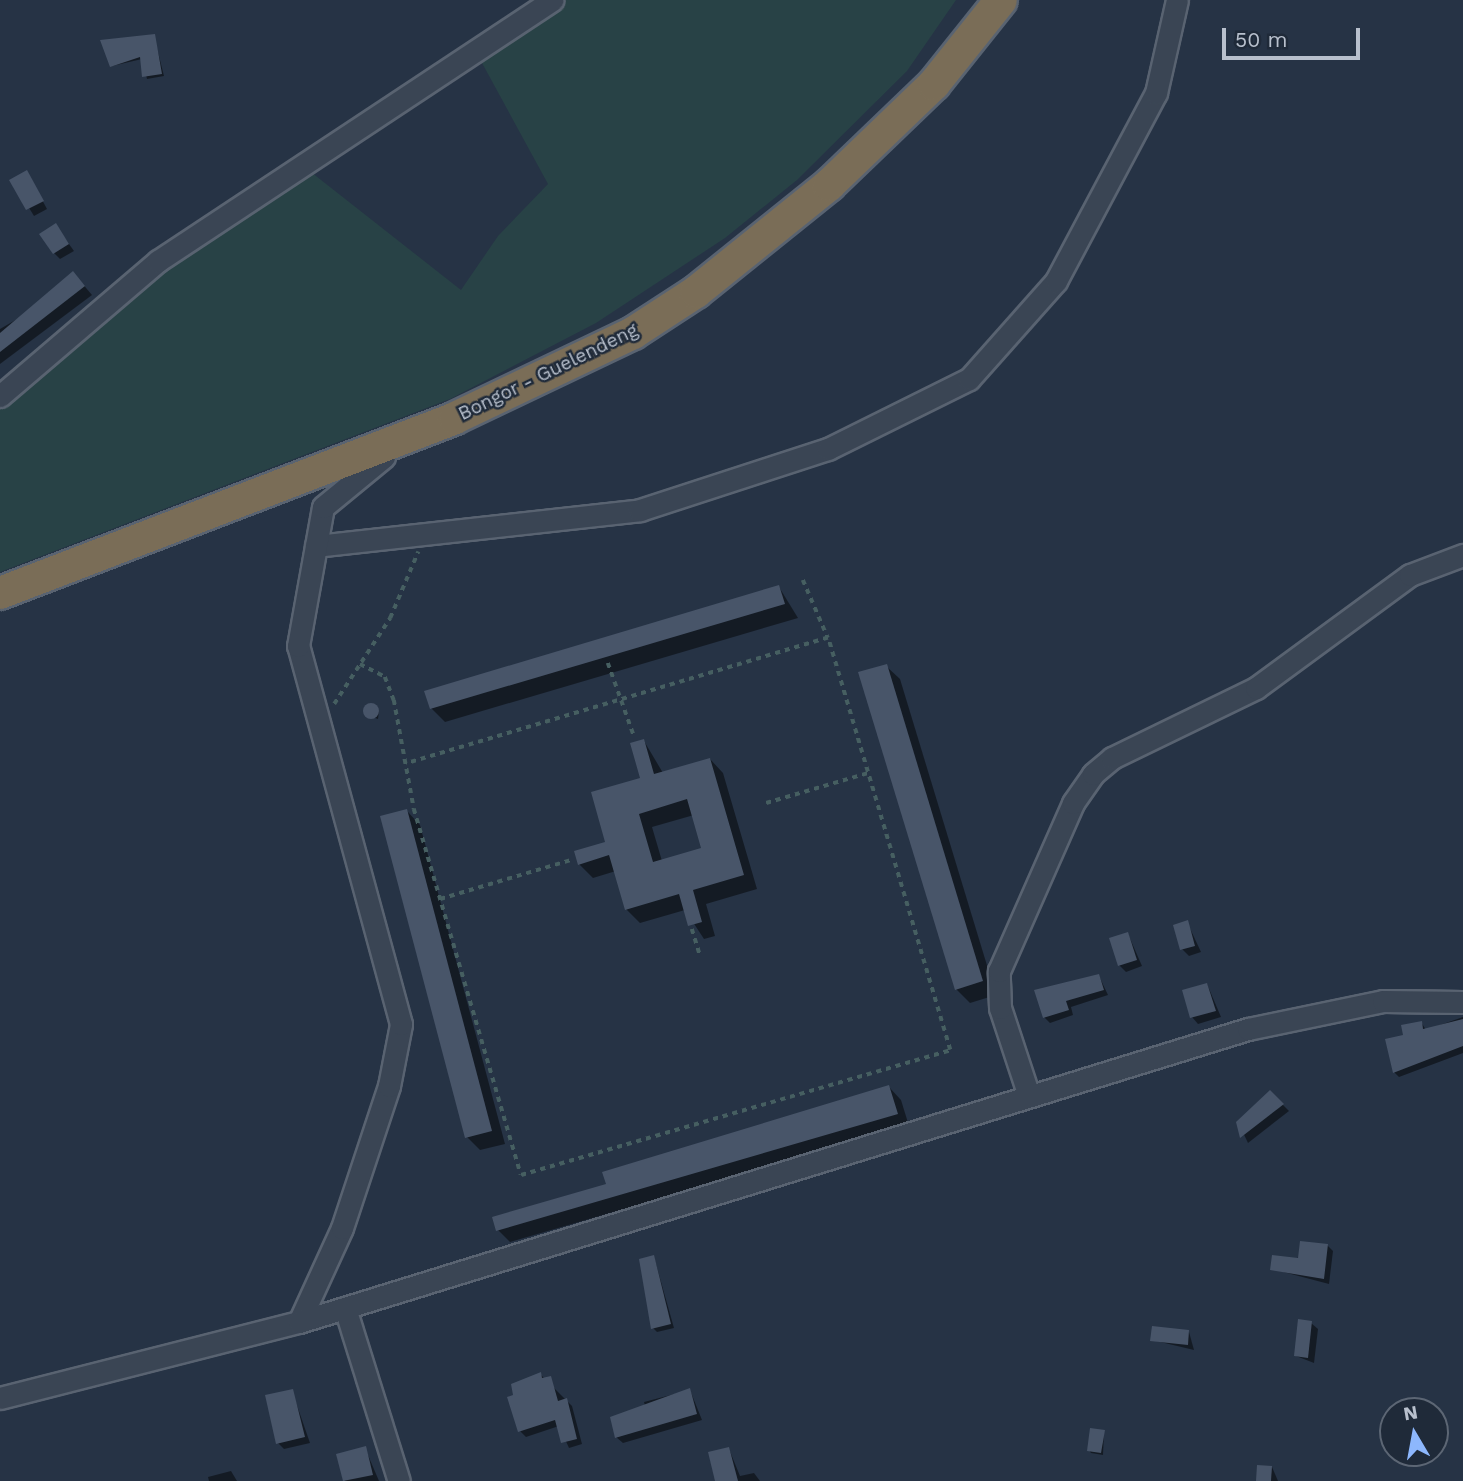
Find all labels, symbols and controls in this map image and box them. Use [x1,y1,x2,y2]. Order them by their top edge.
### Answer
scale bar [1225,14,1363,58]
text: 50 m [1235,27,1287,52]
street label: Bongor - Guelendeng [454,319,642,425]
north arrow [1379,1397,1449,1467]
text: N [1402,1400,1420,1425]

